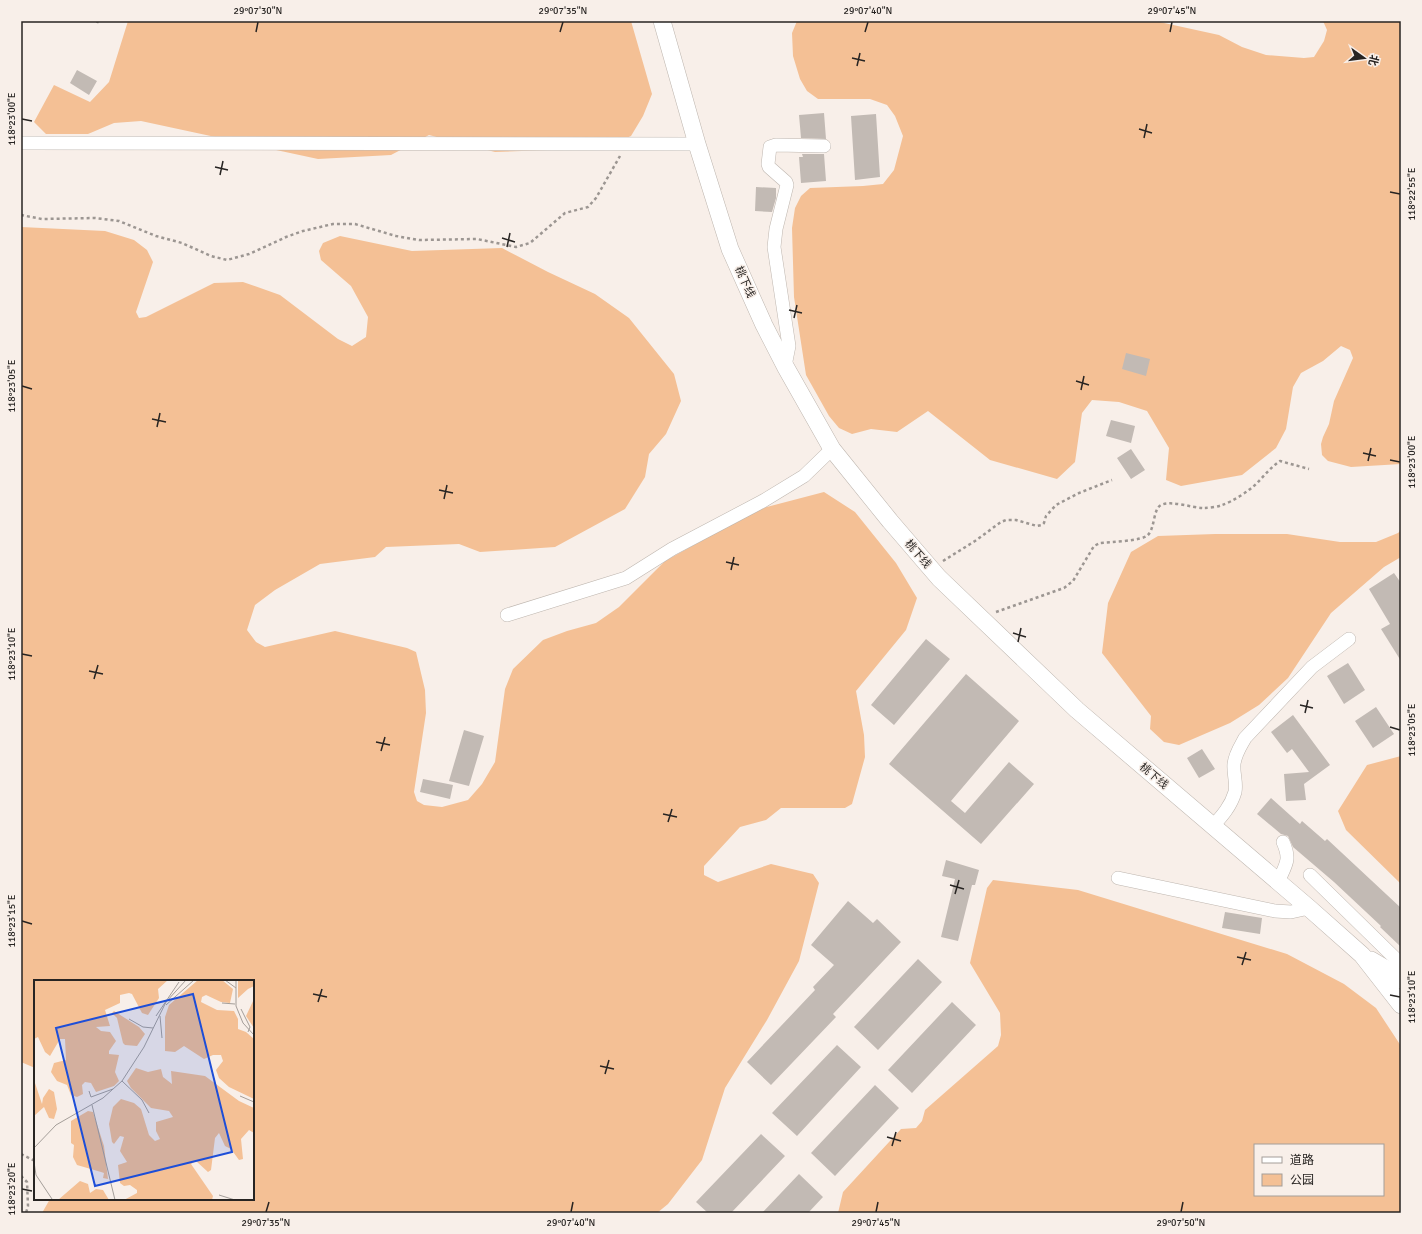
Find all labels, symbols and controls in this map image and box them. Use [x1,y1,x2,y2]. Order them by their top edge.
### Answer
text: 29°07'30"N [234,5,282,17]
text: 29°07'35"N [539,5,587,17]
text: 29°07'40"N [844,5,892,17]
text: 29°07'45"N [1148,5,1196,17]
north arrow [1344,38,1384,78]
text: 北 [1366,53,1381,67]
text: 118°23'00"E [6,92,18,146]
text: 118°22'55"E [1406,167,1418,221]
street label: 桃下线 [732,264,758,300]
text: 118°23'05"E [6,359,18,413]
text: 118°23'00"E [1406,435,1418,489]
street label: 桃下线 [902,537,934,571]
text: 118°23'10"E [6,627,18,681]
text: 118°23'05"E [1406,703,1418,757]
street label: 桃下线 [1137,760,1171,792]
text: 118°23'15"E [6,894,18,948]
text: 118°23'10"E [1406,970,1418,1024]
inset map [34,980,254,1200]
legend [1254,1144,1384,1196]
text: 道路 [1290,1153,1314,1168]
text: 118°23'20"E [6,1162,18,1216]
text: 公园 [1290,1173,1314,1188]
text: 29°07'35"N [242,1217,290,1229]
text: 29°07'40"N [547,1217,595,1229]
text: 29°07'45"N [852,1217,900,1229]
text: 29°07'50"N [1157,1217,1205,1229]

